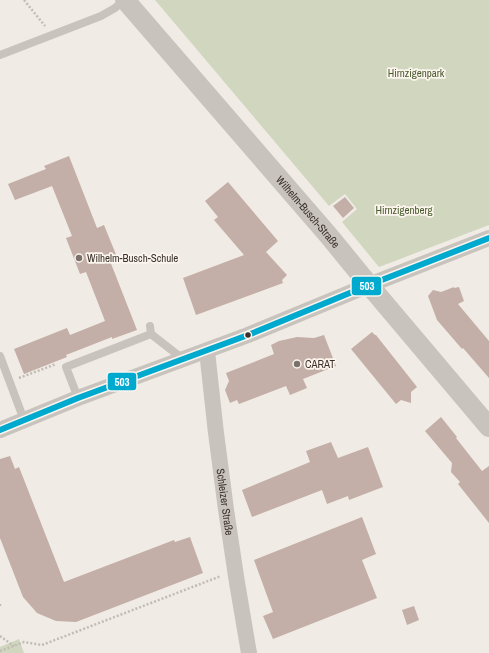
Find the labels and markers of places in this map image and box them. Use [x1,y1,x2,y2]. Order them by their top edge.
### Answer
place label: Wilhelm-Busch-Schule [87,251,178,265]
marker: Wilhelm-Busch-Schule [74,253,84,263]
unlabelled marker [243,330,253,340]
place label: CARAT [305,357,335,371]
marker: CARAT [292,359,302,369]

